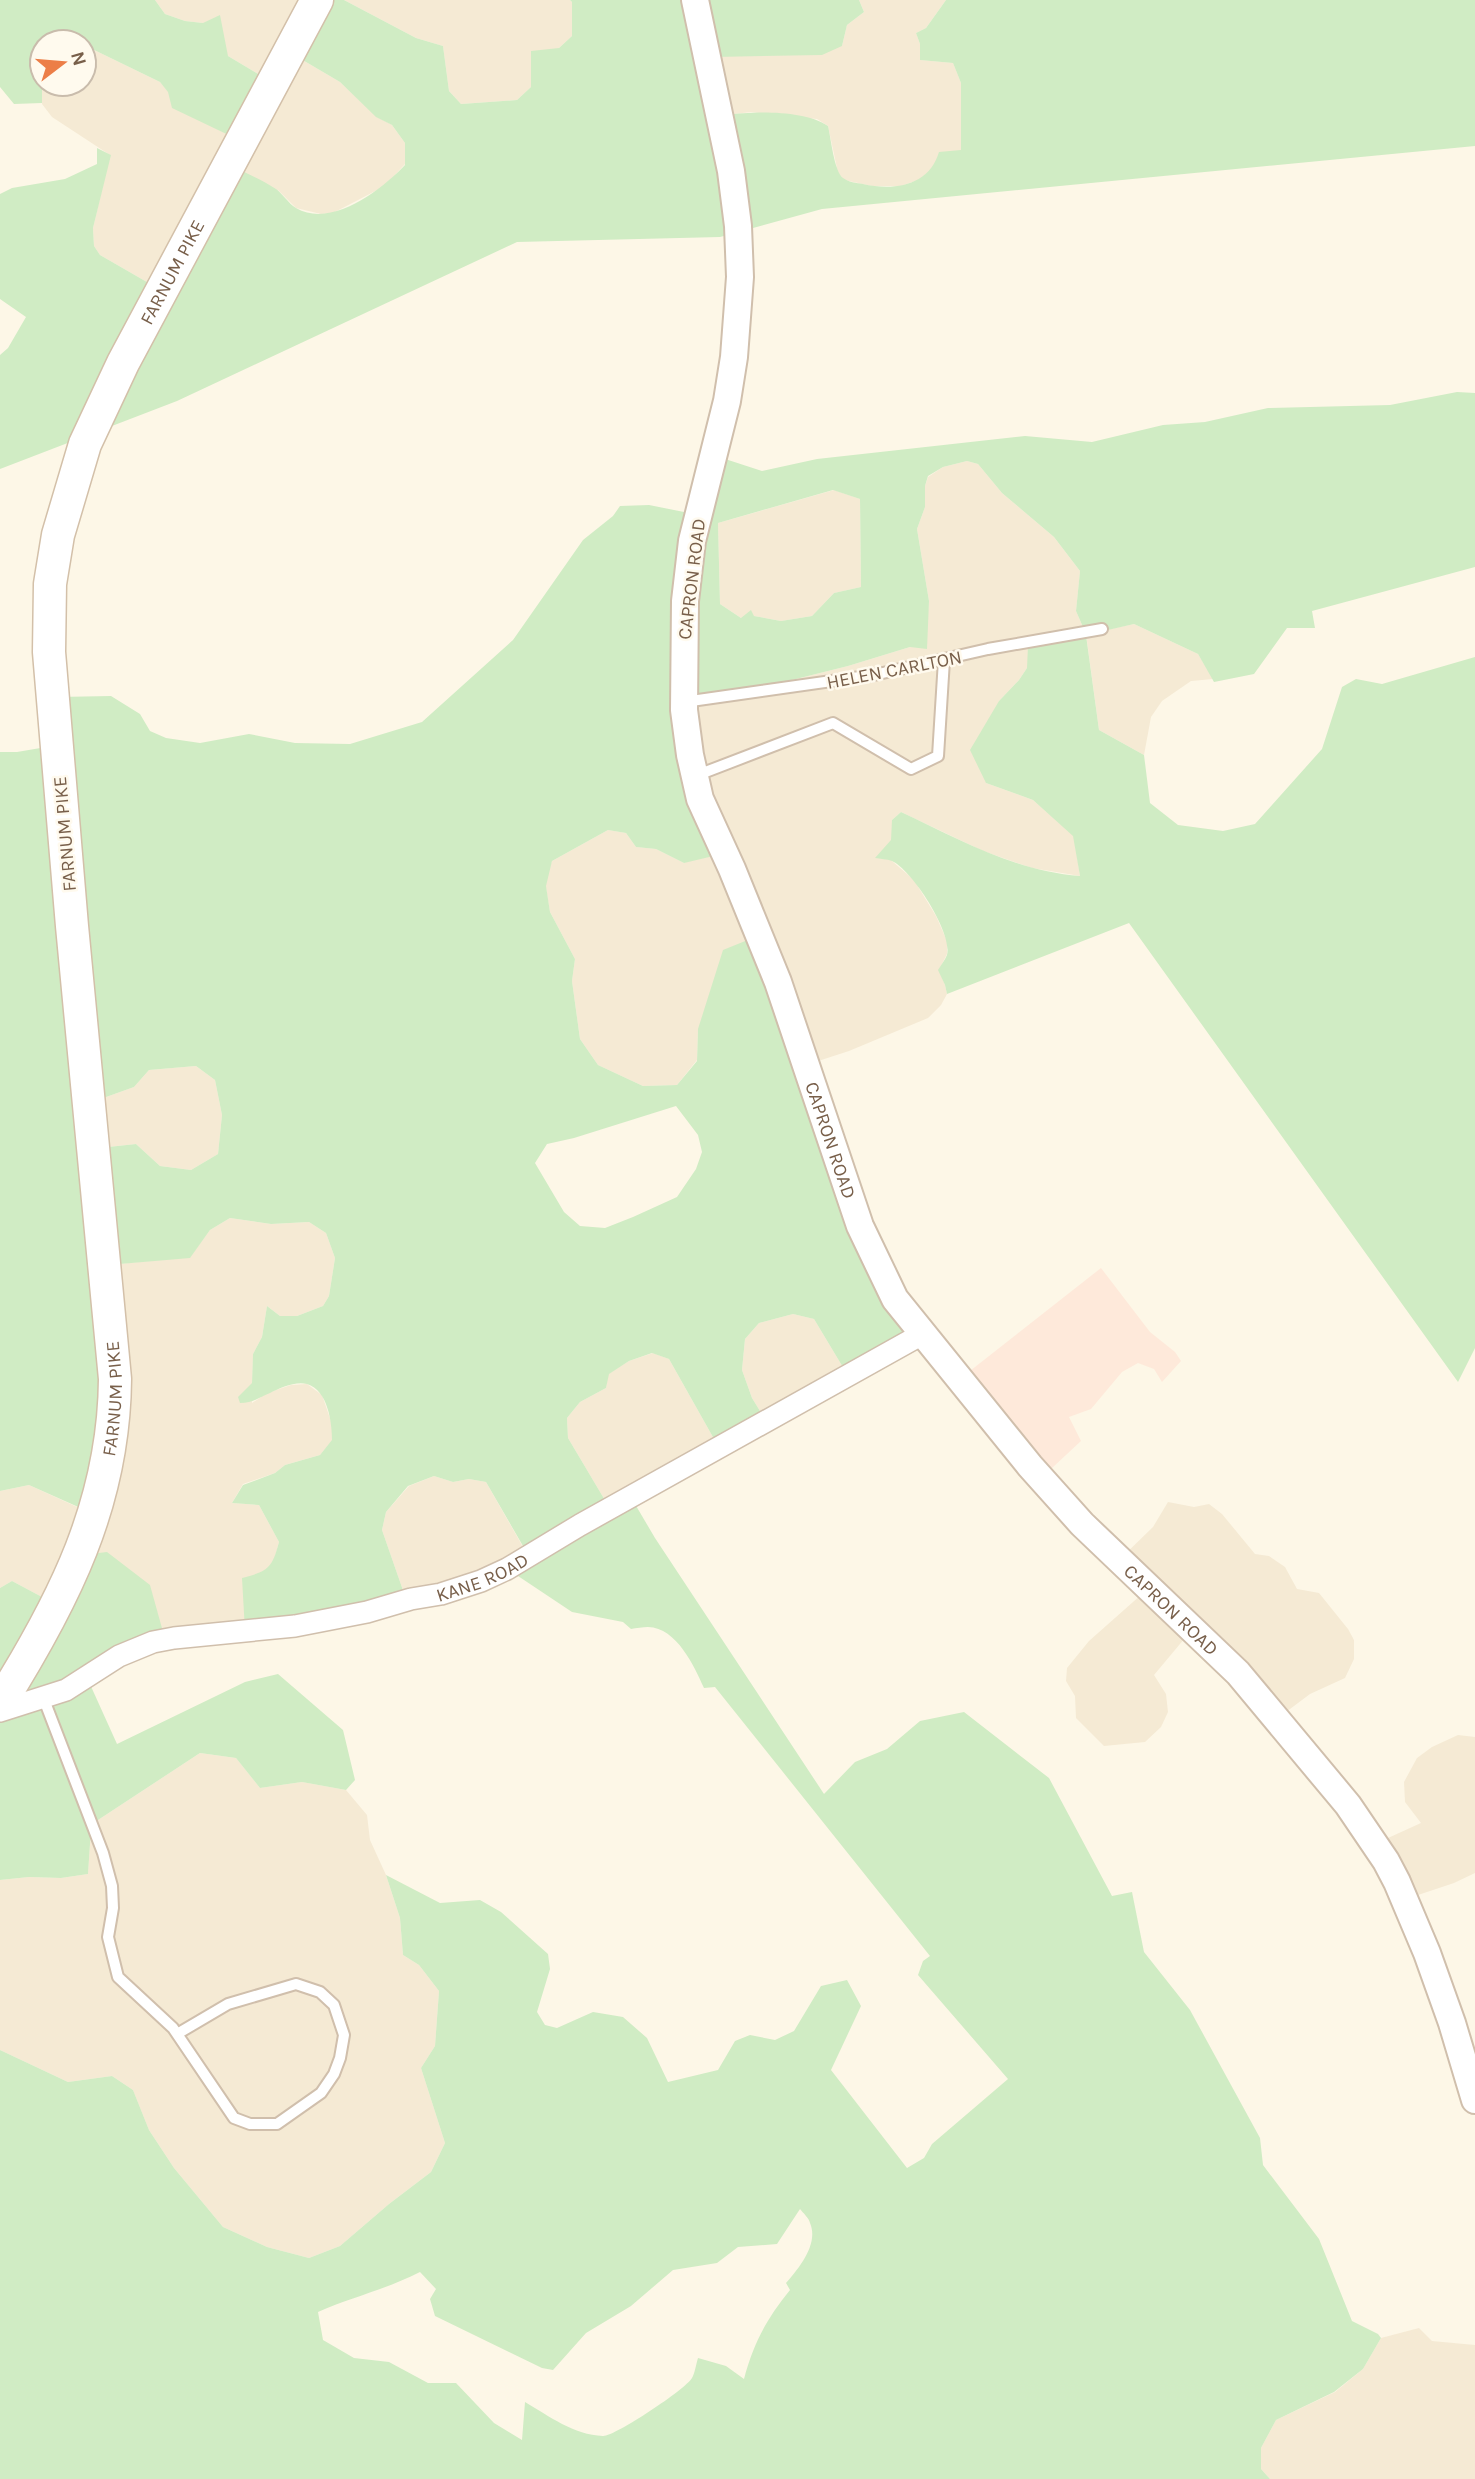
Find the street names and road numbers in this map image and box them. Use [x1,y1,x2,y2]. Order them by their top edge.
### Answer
street label: FARNUM PIKE [136,216,210,329]
street label: CAPRON ROAD [674,517,710,641]
street label: HELEN CARLTON [825,646,964,694]
street label: FARNUM PIKE [49,775,81,892]
street label: CAPRON ROAD [800,1079,860,1202]
street label: FARNUM PIKE [98,1340,127,1458]
street label: KANE ROAD [434,1549,533,1607]
street label: CAPRON ROAD [1119,1560,1222,1660]

